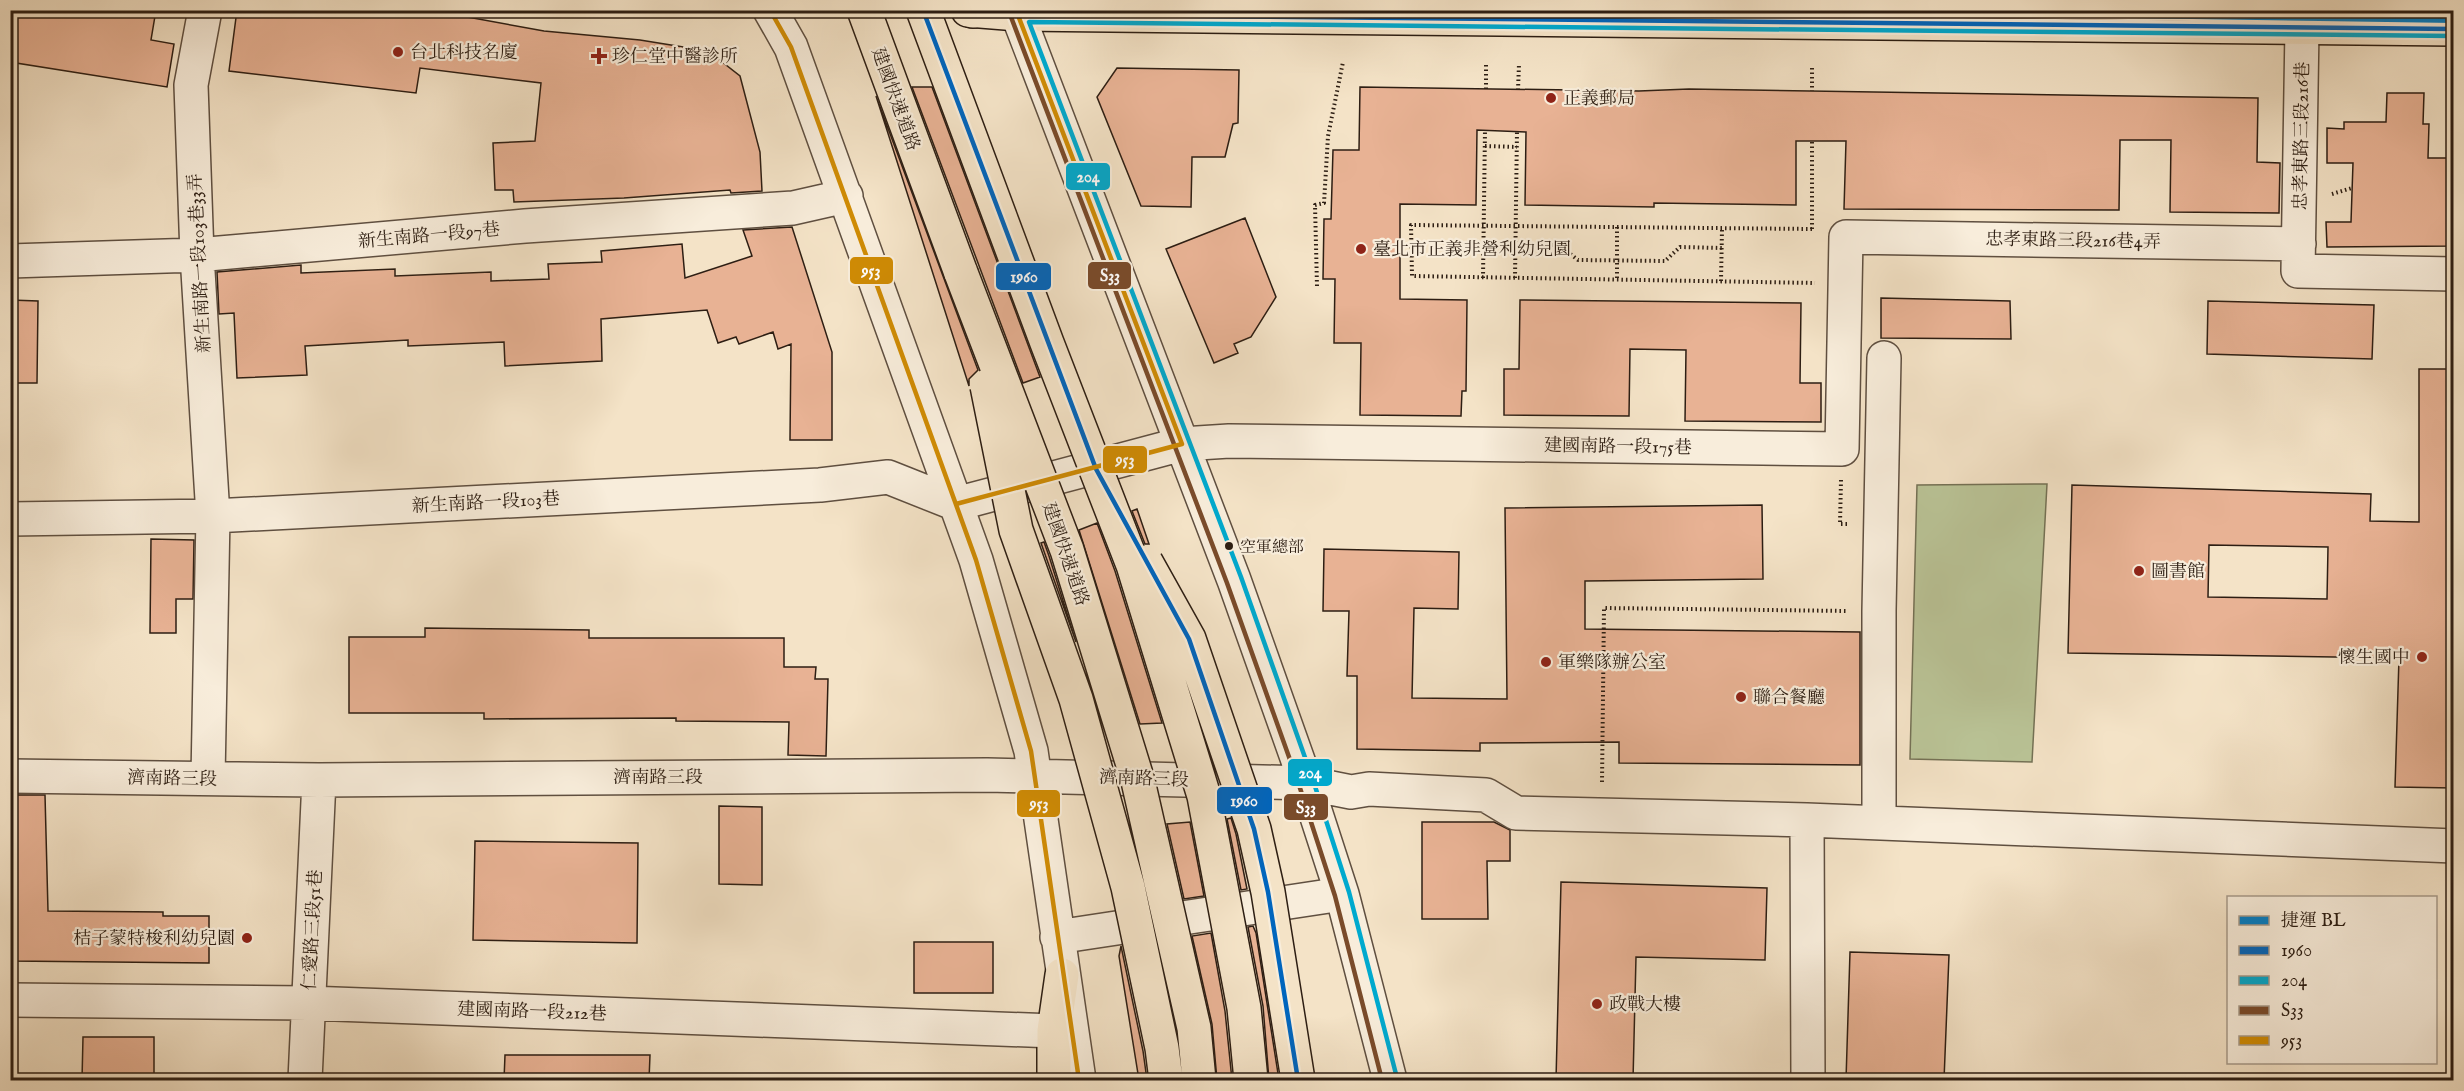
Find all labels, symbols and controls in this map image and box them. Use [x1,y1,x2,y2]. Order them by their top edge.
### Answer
place label: 台北科技名廈 [410,42,518,65]
marker: 台北科技名廈 [391,45,405,59]
street label: 建國快速道路 [865,45,924,154]
place label: 珍仁堂中醫診所 [612,46,738,69]
marker: 珍仁堂中醫診所 [590,47,608,65]
street label: 忠孝東路三段216巷 [2290,61,2315,211]
place label: 正義郵局 [1563,88,1635,111]
marker: 正義郵局 [1544,91,1558,105]
line badge: 204 [1065,162,1111,191]
text: 204 [1076,168,1101,188]
street label: 新生南路一段103巷33弄 [184,173,217,353]
street label: 新生南路一段97巷 [357,219,501,254]
street label: 忠孝東路三段216巷4弄 [1985,228,2161,255]
place label: 臺北市正義非營利幼兒園 [1373,239,1571,262]
marker: 臺北市正義非營利幼兒園 [1354,242,1368,256]
line badge: 953 [849,256,894,285]
line badge: S33 [1087,261,1132,290]
text: 953 [861,262,880,282]
line badge: 1960 [995,262,1052,291]
text: S33 [1100,267,1120,287]
text: 1960 [1010,268,1038,288]
street label: 建國南路一段175巷 [1544,435,1692,460]
line badge: 953 [1102,445,1148,474]
text: 953 [1115,451,1134,471]
street label: 新生南路一段103巷 [411,488,561,519]
street label: 建國快速道路 [1036,500,1093,609]
place label: 空軍總部 [1240,538,1304,558]
marker: 空軍總部 [1223,540,1235,552]
place label: 圖書館 [2151,561,2205,584]
marker: 圖書館 [2132,564,2146,578]
place label: 懷生國中 [2338,647,2410,670]
marker: 懷生國中 [2415,650,2429,664]
place label: 軍樂隊辦公室 [1558,652,1666,675]
marker: 軍樂隊辦公室 [1539,655,1553,669]
place label: 聯合餐廳 [1753,687,1825,710]
marker: 聯合餐廳 [1734,690,1748,704]
line badge: 204 [1287,758,1333,787]
text: 204 [1298,764,1323,784]
street label: 濟南路三段 [1099,766,1189,793]
street label: 濟南路三段 [127,767,217,792]
street label: 濟南路三段 [613,767,703,790]
line badge: 1960 [1216,786,1273,815]
line badge: 953 [1016,789,1061,818]
text: 1960 [1230,792,1258,812]
line badge: S33 [1283,793,1329,821]
text: 953 [1029,795,1048,815]
text: S33 [1296,799,1316,819]
street label: 仁愛路三段51巷 [299,869,328,991]
legend [2227,896,2437,1064]
text: 捷運 BL [2281,910,2346,933]
place label: 桔子蒙特梭利幼兒園 [73,928,235,951]
marker: 桔子蒙特梭利幼兒園 [240,931,254,945]
text: 1960 [2281,940,2312,963]
text: 204 [2281,970,2307,993]
place label: 政戰大樓 [1609,994,1681,1017]
marker: 政戰大樓 [1590,997,1604,1011]
street label: 建國南路一段212巷 [457,998,607,1027]
text: S33 [2281,1000,2304,1023]
text: 953 [2280,1030,2302,1053]

